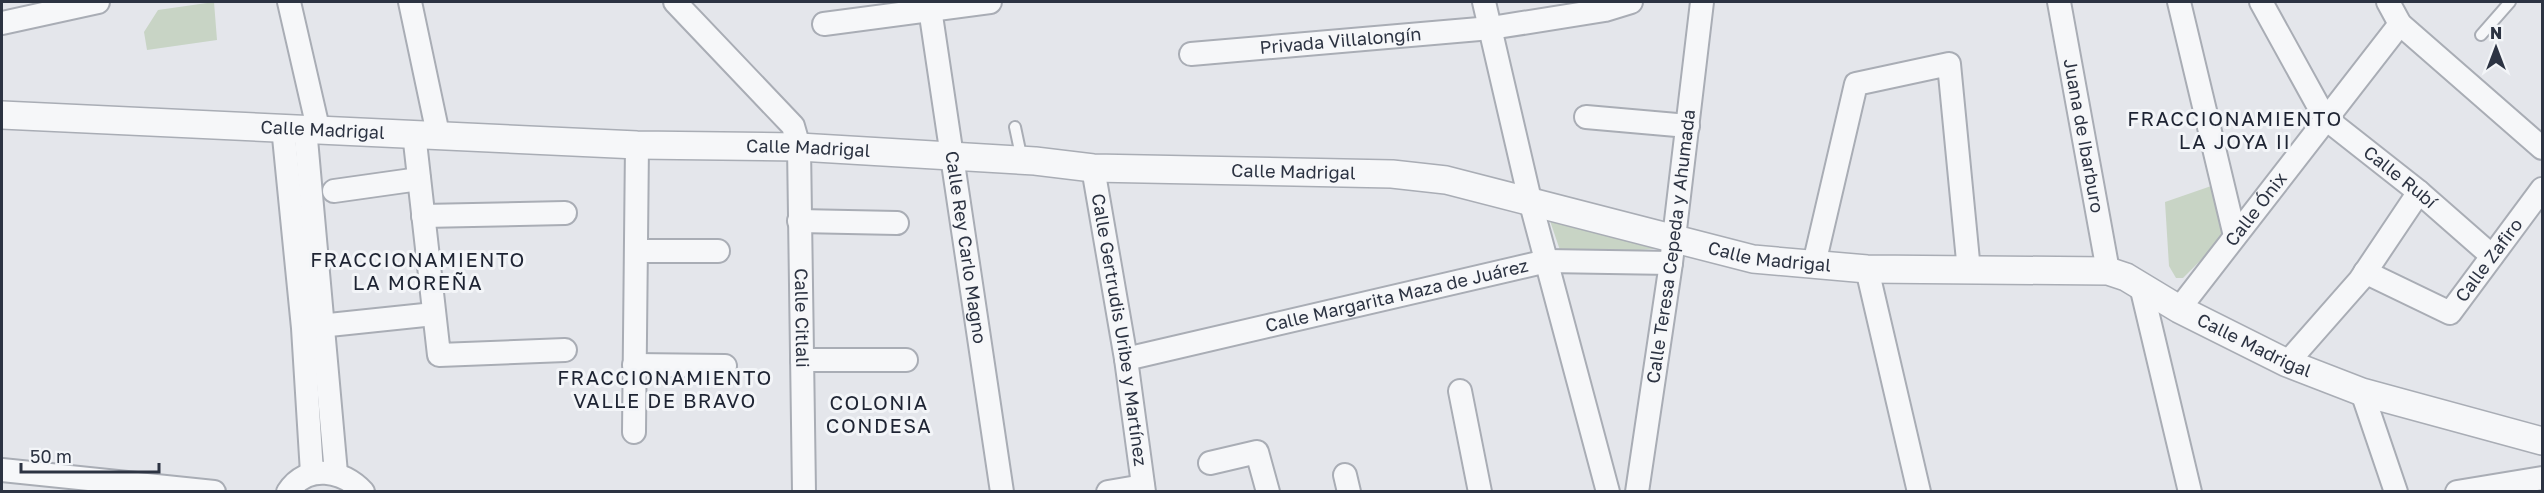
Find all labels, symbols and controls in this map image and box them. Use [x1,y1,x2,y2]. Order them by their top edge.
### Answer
north arrow [2466,18,2526,78]
street label: Privada Villalongín [1259,22,1422,58]
text: N [2490,23,2502,43]
street label: Juana de Ibarburo [2060,57,2109,215]
district label: FRACCIONAMIENTO LA JOYA II [2127,106,2343,153]
street label: Calle Teresa Cepeda y Ahumada [1641,108,1699,385]
street label: Calle Madrigal [260,115,386,143]
street label: Calle Madrigal [746,134,871,161]
street label: Calle Rubí [2360,141,2443,213]
street label: Calle Rey Carlo Magno [941,149,992,345]
street label: Calle Madrigal [1231,159,1356,183]
street label: Calle Ónix [2220,167,2291,250]
street label: Calle Gertrudis Uribe y Martínez [1088,192,1152,467]
street label: Calle Zafiro [2450,213,2527,306]
street label: Calle Madrigal [1706,236,1832,276]
district label: FRACCIONAMIENTO LA MOREÑA [310,247,526,294]
street label: Calle Margarita Maza de Juárez [1263,254,1530,336]
street label: Calle Citlali [791,268,814,368]
street label: Calle Madrigal [2194,308,2315,381]
district label: FRACCIONAMIENTO VALLE DE BRAVO [557,365,773,412]
district label: COLONIA CONDESA [826,390,932,437]
scale bar [21,436,159,474]
text: 50 m [30,445,72,467]

